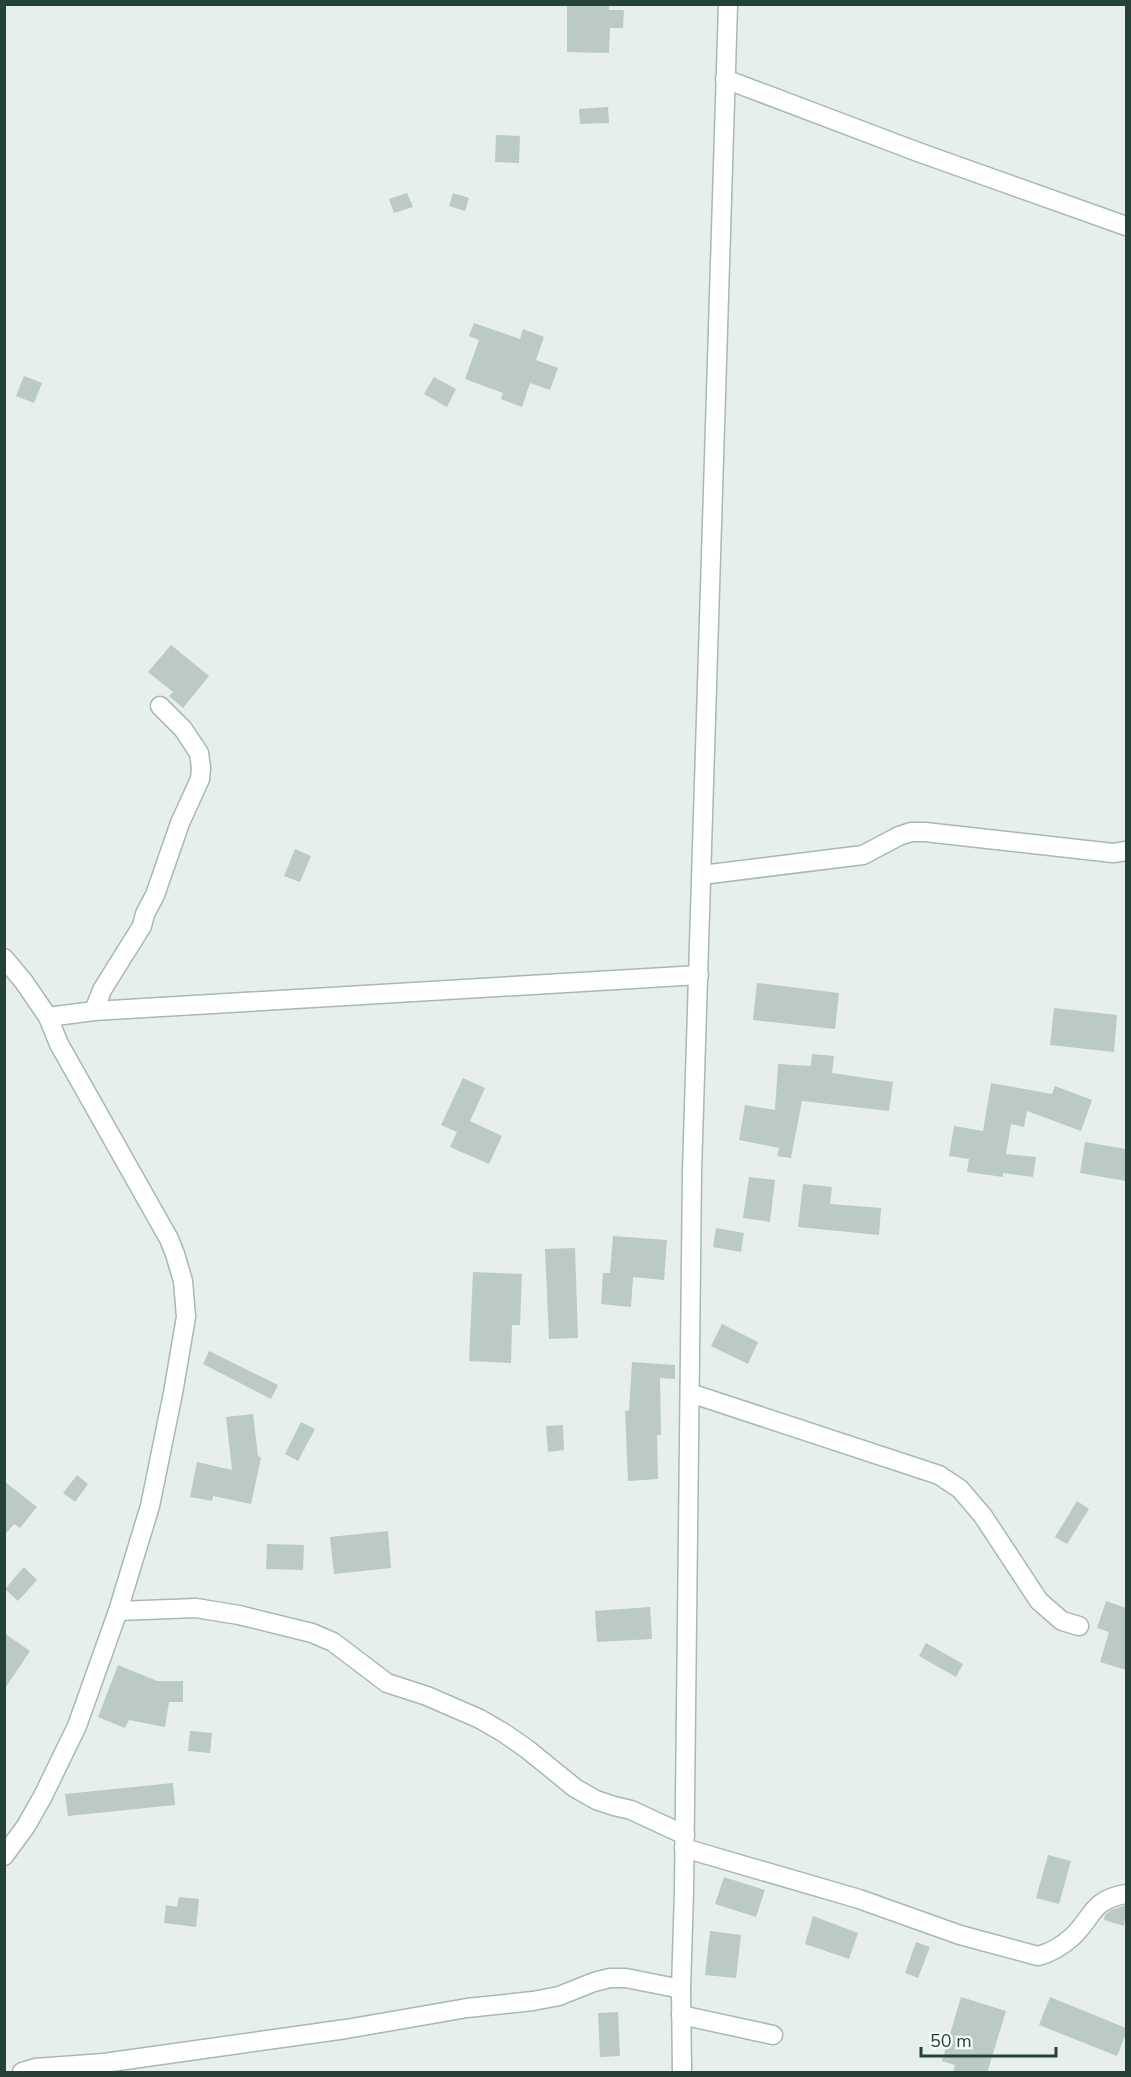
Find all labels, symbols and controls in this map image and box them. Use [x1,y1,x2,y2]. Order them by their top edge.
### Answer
scale bar [921,2020,1056,2058]
text: 50 m [930,2029,972,2053]

